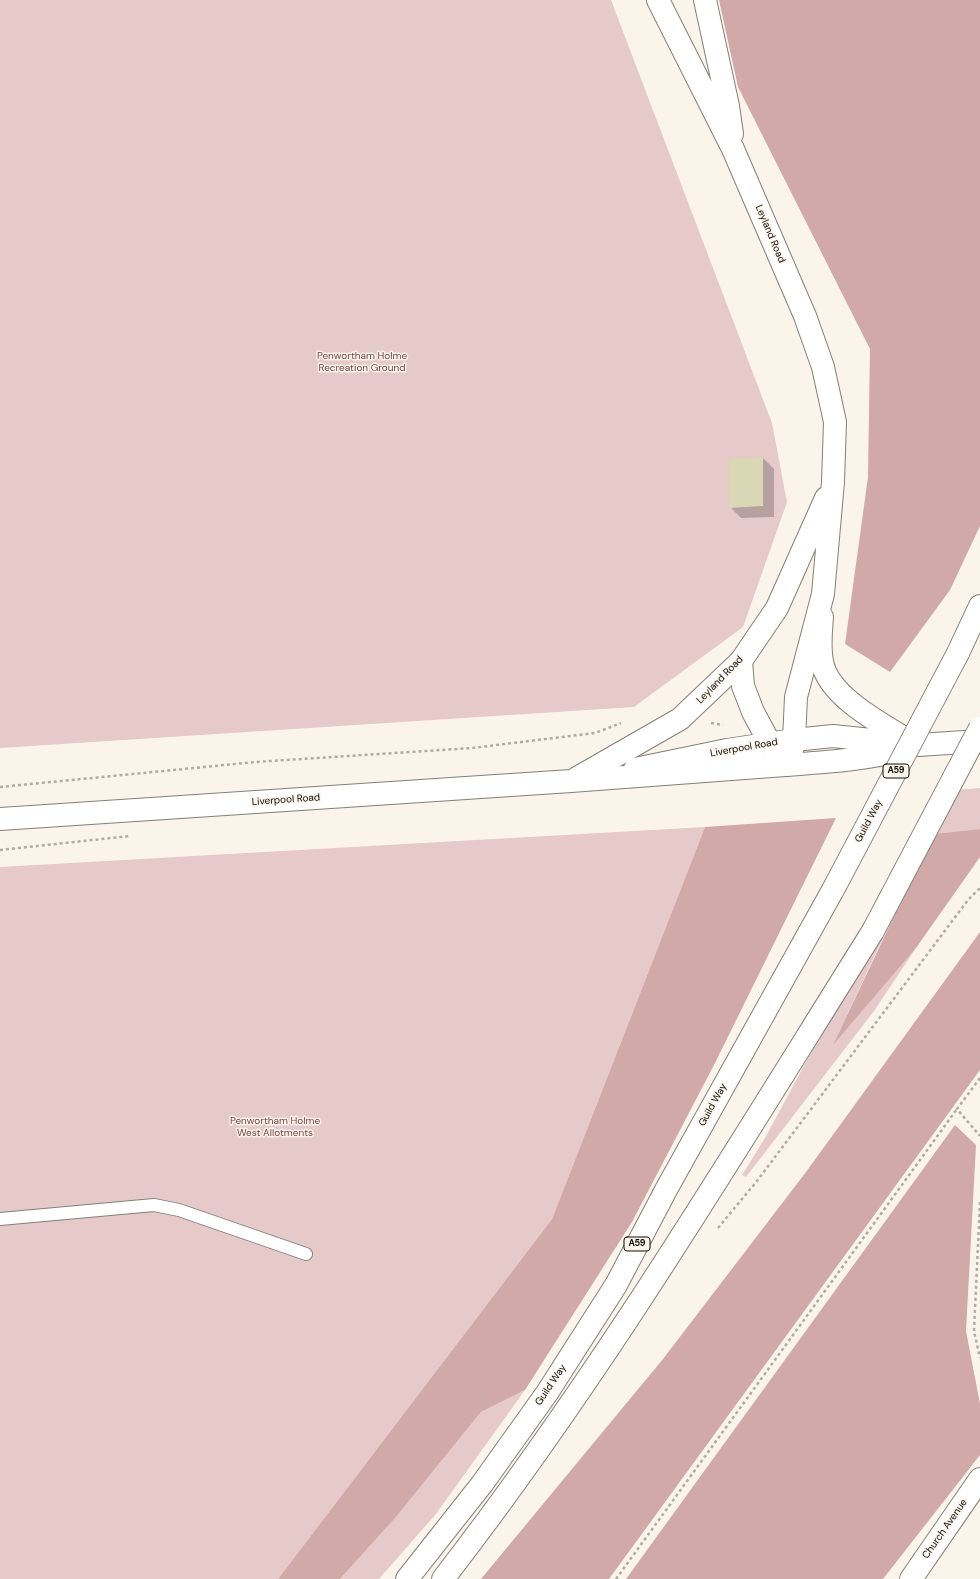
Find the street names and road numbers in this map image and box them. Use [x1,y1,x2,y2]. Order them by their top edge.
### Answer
street label: Leyland Road [752,203,788,265]
street label: Leyland Road [694,654,746,706]
street label: Liverpool Road [709,736,779,760]
road number: A59 [883,764,909,778]
street label: Liverpool Road [251,792,321,808]
street label: Guild Way [853,797,885,845]
street label: Guild Way [696,1082,730,1128]
road number: A59 [624,1237,650,1251]
street label: Guild Way [533,1362,569,1408]
street label: Church Avenue [920,1497,970,1561]

